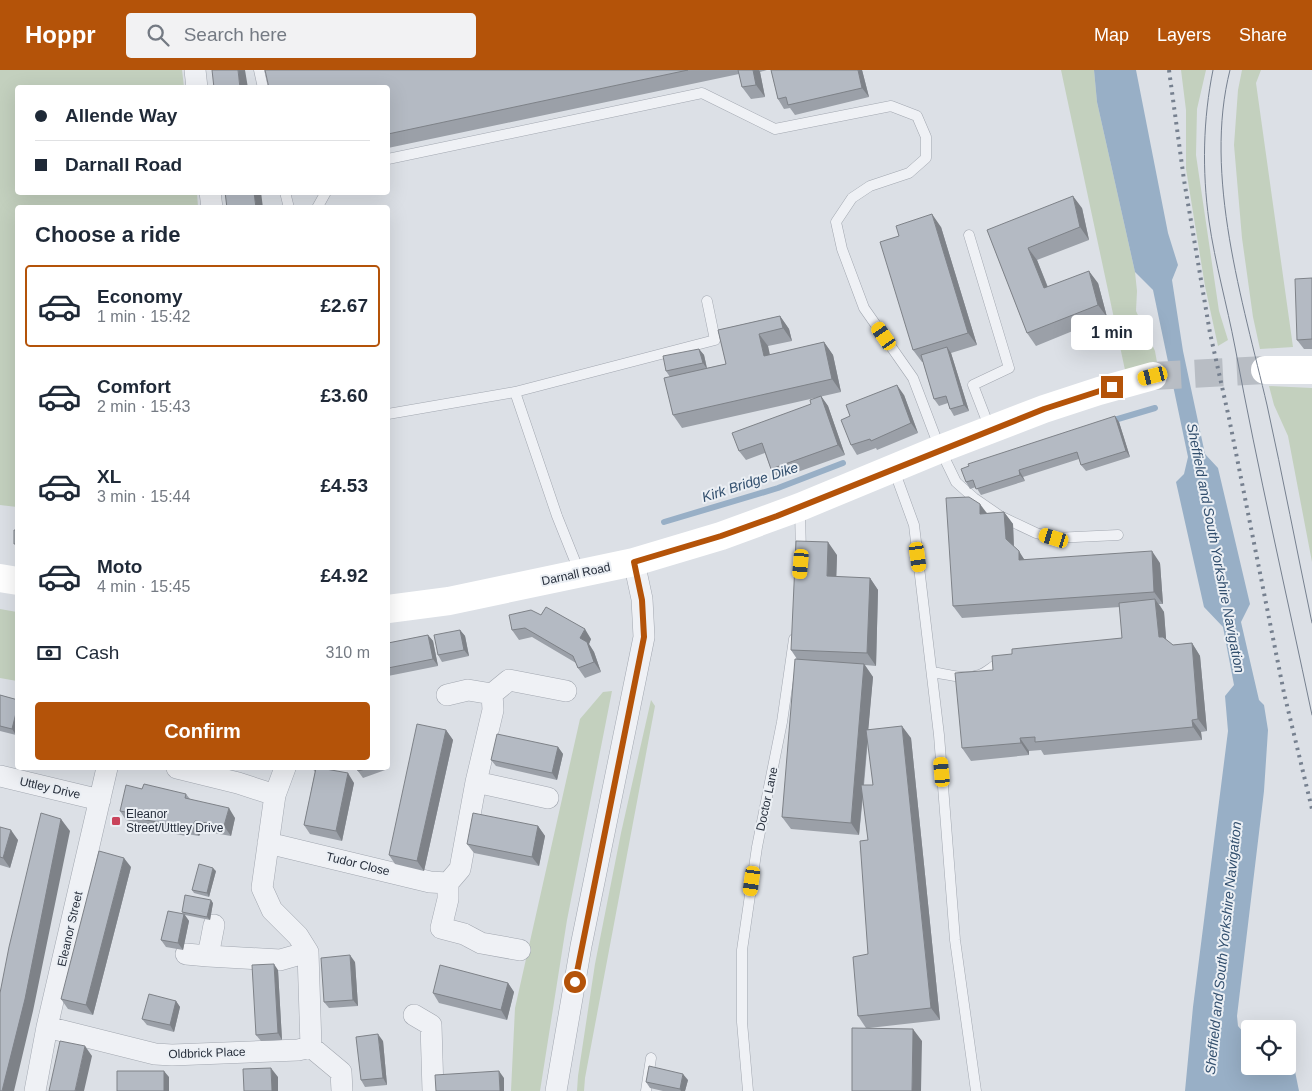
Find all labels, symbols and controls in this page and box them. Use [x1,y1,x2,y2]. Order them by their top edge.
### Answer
search box [126,13,476,58]
text: Hoppr [25,21,96,48]
icon: search [144,21,172,49]
text: Search here [184,24,287,45]
text: Map [1094,25,1129,45]
text: Layers [1157,25,1211,45]
text: Share [1239,25,1287,45]
text: Allende Way [65,105,177,126]
text: Darnall Road [65,154,182,175]
text: Choose a ride [35,222,180,247]
icon: car [37,284,82,329]
text: Economy [97,286,183,307]
text: £2.67 [320,295,368,316]
text: 1 min · 15:42 [97,308,190,325]
callout: 1 min [1071,314,1153,350]
car [869,319,898,353]
text: 1 min [1091,324,1133,341]
car [1136,365,1169,387]
icon: car [37,374,82,419]
text: Comfort [97,376,171,397]
route end [1101,376,1123,398]
text: £3.60 [320,385,368,406]
text: 2 min · 15:43 [97,398,190,415]
water label: Sheffield and South Yorkshire Navigation [1184,422,1248,675]
water label: Kirk Bridge Dike [700,459,800,505]
icon: car [37,464,82,509]
text: XL [97,466,121,487]
text: £4.53 [320,475,368,496]
text: 3 min · 15:44 [97,488,190,505]
car [1037,526,1070,550]
car [908,541,927,573]
car [792,548,809,580]
icon: car [37,554,82,599]
text: Moto [97,556,142,577]
street label: Darnall Road [540,560,612,588]
text: £4.92 [320,565,368,586]
text: 4 min · 15:45 [97,578,190,595]
icon: cash [35,639,63,667]
text: Cash [75,642,119,663]
text: 310 m [326,644,370,661]
button: Confirm [35,702,370,760]
car [933,756,950,788]
street label: Doctor Lane [753,765,781,832]
street label: Uttley Drive [18,774,82,802]
place label: Eleanor Street/Uttley Drive [126,807,224,835]
marker: Eleanor Street/Uttley Drive [110,815,122,827]
water label: Sheffield and South Yorkshire Navigation [1202,821,1244,1075]
street label: Tudor Close [325,849,392,879]
car [742,865,761,897]
street label: Eleanor Street [55,889,86,968]
route start [564,971,586,993]
map controls [1241,1020,1296,1075]
button: locate [1241,1020,1296,1075]
street label: Oldbrick Place [168,1045,246,1061]

